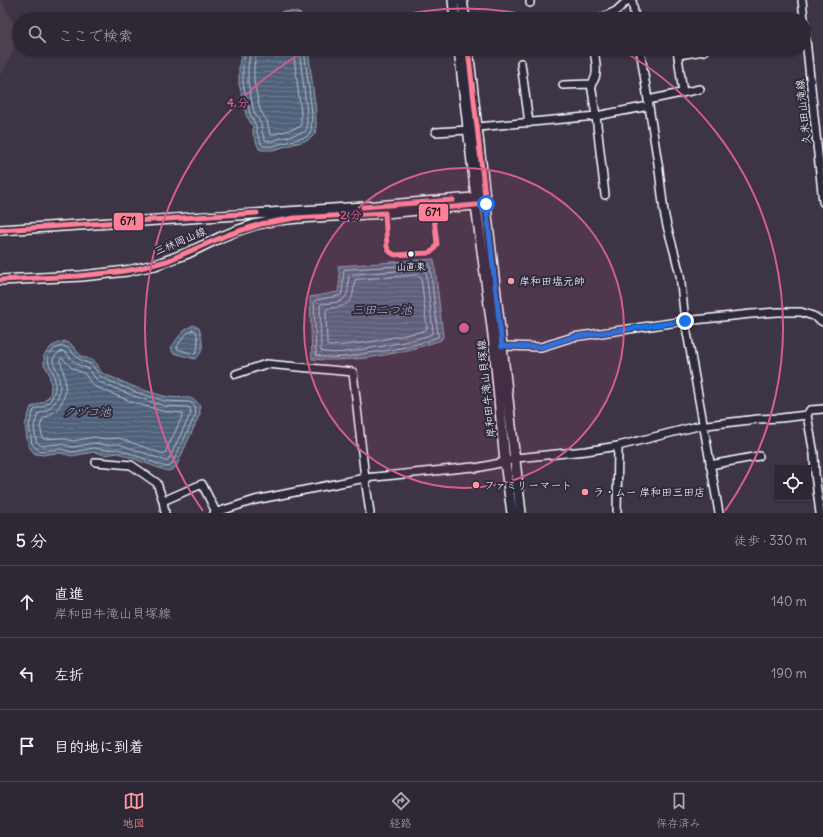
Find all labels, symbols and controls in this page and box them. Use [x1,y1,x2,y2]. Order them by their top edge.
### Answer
search box [12,12,811,56]
icon: search [26,23,48,45]
text: ここで検索 [58,26,133,45]
street label: 久米田山滝線 [793,78,813,146]
text: 4 分 [227,95,249,110]
route start [477,195,495,213]
line badge: 671 [418,203,449,222]
text: 671 [425,205,441,219]
text: 2 分 [340,207,362,222]
line badge: 671 [113,212,144,231]
text: 671 [120,214,136,228]
street label: 三林岡山線 [152,224,208,258]
marker: 山直東 [406,249,416,259]
place label: 山直東 [396,260,426,273]
place label: 岸和田塩元帥 [519,274,585,288]
marker: 岸和田塩元帥 [506,276,516,286]
water label: 三田二つ池 [352,302,413,317]
route end [676,312,694,330]
centre of rings [457,321,471,335]
street label: 岸和田牛滝山貝塚線 [474,339,498,439]
water label: クヅコ池 [63,404,112,419]
map controls [775,465,811,501]
button: locate [775,465,811,501]
place label: ファミリーマート [484,478,572,492]
marker: ファミリーマート [471,480,481,490]
place label: ラ・ムー 岸和田三田店 [593,485,705,499]
marker: ラ・ムー 岸和田三田店 [580,487,590,497]
text: 5 分 [16,530,47,552]
text: 徒歩 · 330 m [734,532,807,549]
text: 直進 [54,584,84,603]
icon: ahead [16,591,38,613]
text: 140 m [771,593,807,610]
text: 岸和田牛滝山貝塚線 [54,605,171,622]
icon: left [16,663,38,685]
text: 左折 [54,665,84,684]
text: 190 m [771,665,807,682]
icon: arrive [16,735,38,757]
text: 目的地に到着 [54,737,144,756]
tab: 地図 [123,790,145,830]
tab: 経路 [390,790,412,830]
tab: 保存済み [657,790,701,830]

